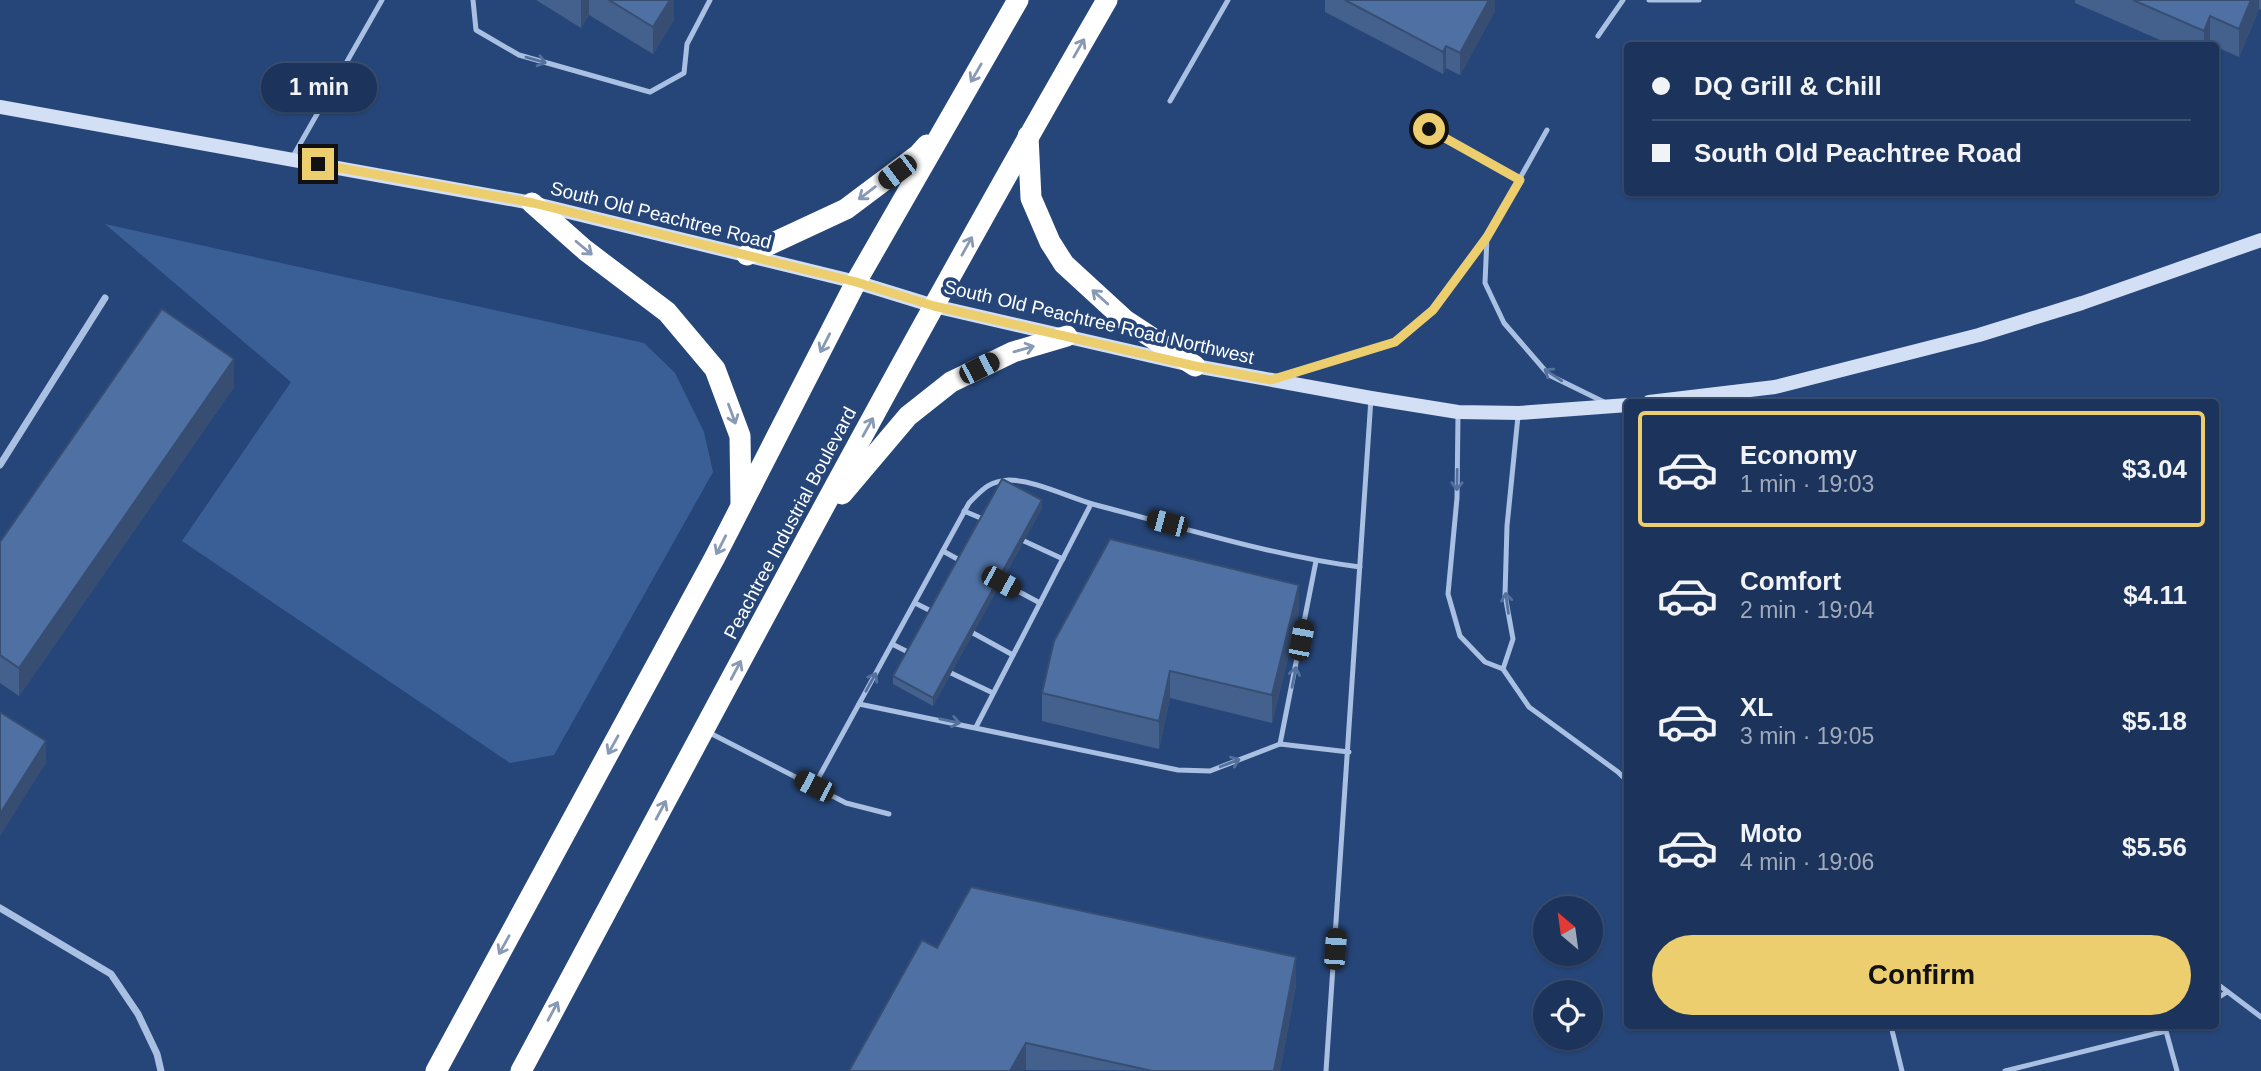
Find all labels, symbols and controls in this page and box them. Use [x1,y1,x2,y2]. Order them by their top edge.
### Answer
one-way arrow [1073,38,1086,59]
one-way arrow [525,54,547,67]
callout: 1 min [260,62,376,111]
one-way arrow [969,63,983,83]
text: DQ Grill & Chill [1694,71,1882,101]
text: 1 min [289,74,349,100]
route start [1413,113,1445,145]
text: South Old Peachtree Road [1694,138,2022,168]
route end [302,148,334,180]
car [874,151,921,193]
street label: South Old Peachtree Road [548,177,774,253]
one-way arrow [859,186,877,201]
one-way arrow [961,236,974,257]
one-way arrow [574,241,592,256]
street label: South Old Peachtree Road Northwest [942,276,1257,368]
one-way arrow [1092,289,1109,306]
one-way arrow [818,332,832,353]
one-way arrow [1013,341,1035,354]
car [956,349,1003,387]
one-way arrow [1544,368,1563,382]
one-way arrow [727,402,739,424]
street label: Peachtree Industrial Boulevard [720,403,860,643]
one-way arrow [861,418,875,438]
icon: car [1656,438,1719,501]
text: Economy [1740,440,1857,470]
text: $3.04 [2122,454,2187,484]
one-way arrow [1450,468,1464,491]
text: 1 min · 19:03 [1740,471,1874,497]
car [1144,507,1191,539]
one-way arrow [714,534,728,555]
car [978,563,1025,601]
icon: car [1656,564,1719,627]
text: Comfort [1740,566,1841,596]
text: $4.11 [2123,580,2187,610]
one-way arrow [1500,592,1513,614]
text: 2 min · 19:04 [1740,597,1874,623]
car [1287,617,1316,663]
one-way arrow [729,661,743,681]
one-way arrow [1287,666,1301,689]
one-way arrow [865,672,878,693]
icon: car [1656,690,1719,753]
text: XL [1740,692,1773,722]
text: $5.18 [2122,706,2187,736]
one-way arrow [938,715,961,729]
text: 3 min · 19:05 [1740,723,1874,749]
one-way arrow [606,735,620,755]
one-way arrow [1219,756,1241,768]
car [791,767,838,805]
one-way arrow [654,801,668,821]
icon: car [1656,816,1719,879]
text: Moto [1740,818,1802,848]
text: $5.56 [2122,832,2187,862]
text: 4 min · 19:06 [1740,849,1874,875]
north arrow [1533,896,1603,966]
map controls [1533,896,1603,1050]
car [1324,927,1347,971]
one-way arrow [497,934,510,955]
button: Confirm [1652,935,2191,1015]
button: locate [1533,980,1603,1050]
one-way arrow [547,1001,560,1022]

